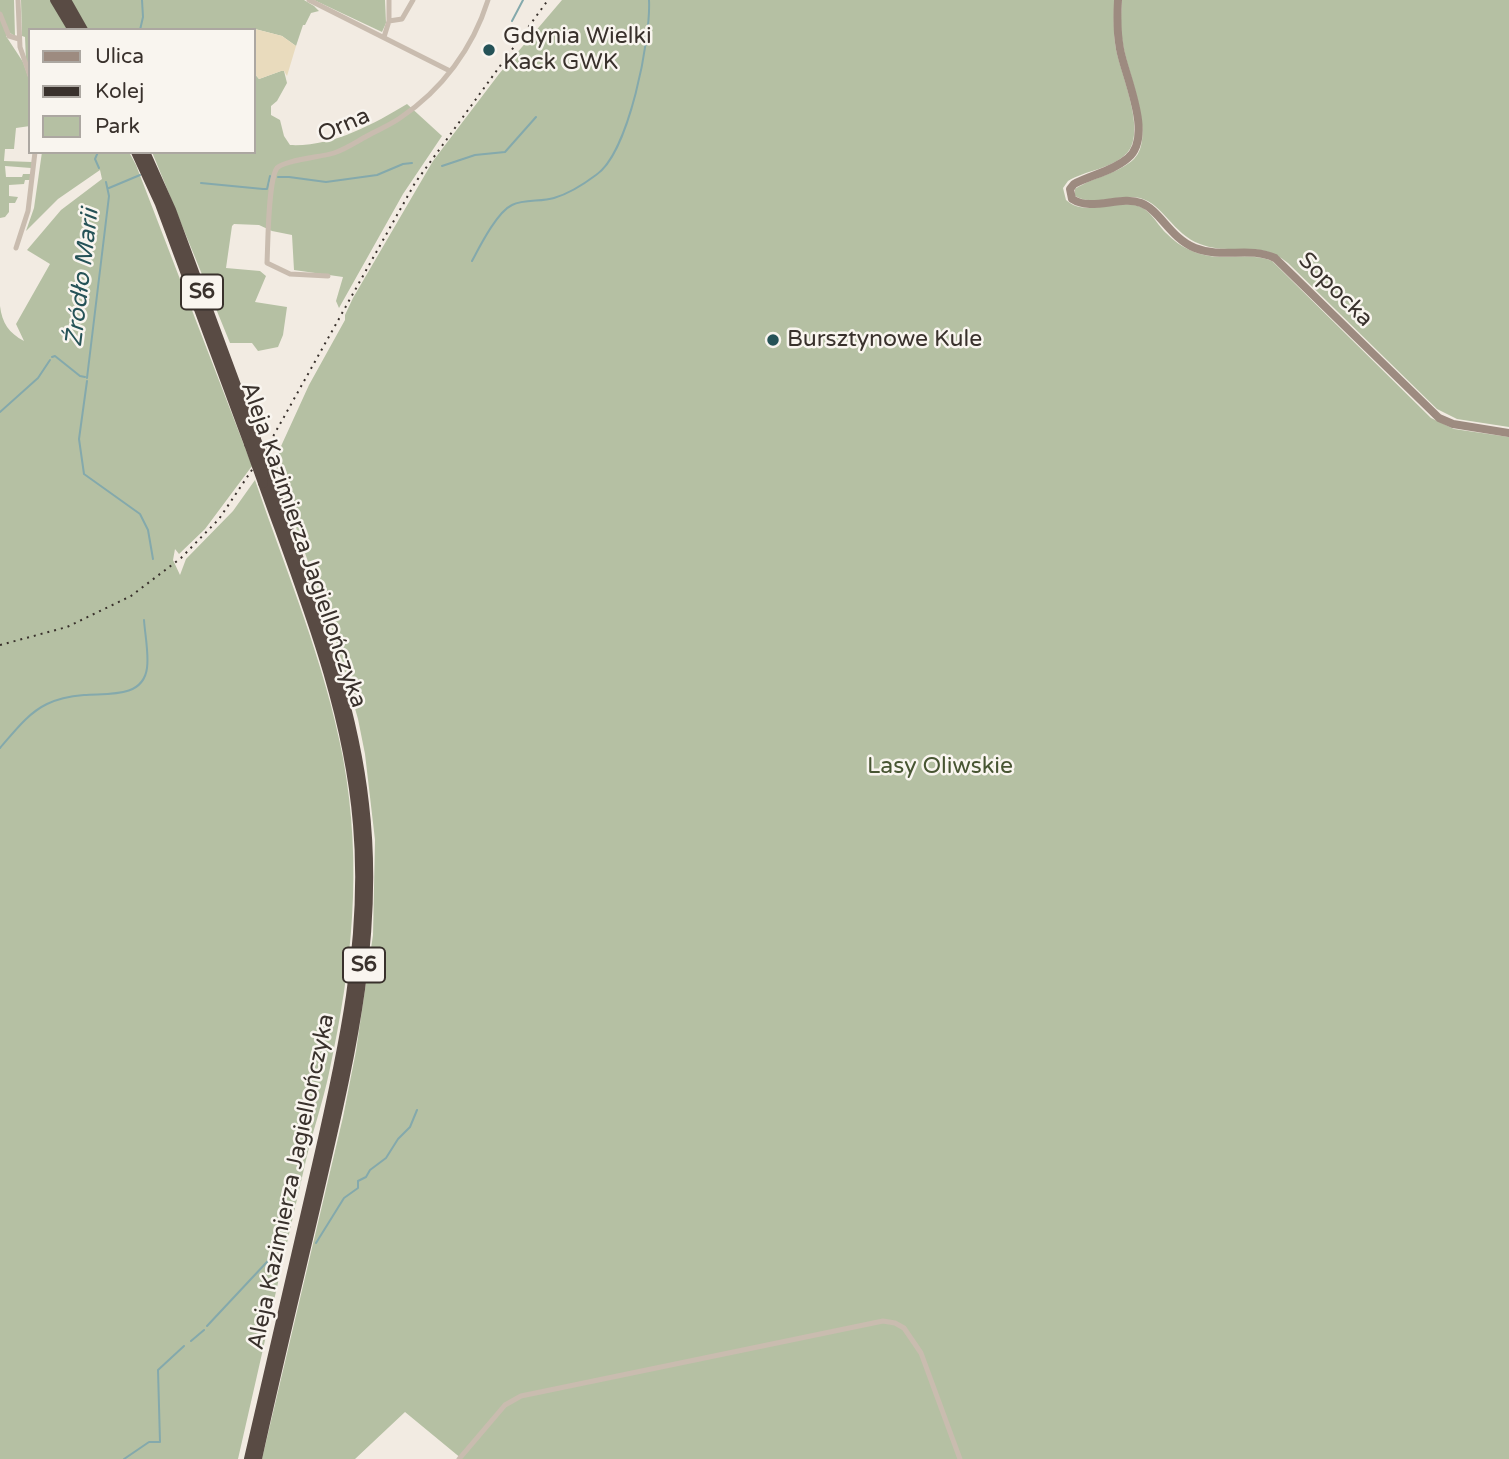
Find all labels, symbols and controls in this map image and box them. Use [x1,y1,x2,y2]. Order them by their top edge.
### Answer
place label: Gdynia Wielki Kack GWK [503,23,652,77]
legend [28,28,256,154]
marker: Gdynia Wielki Kack GWK [481,42,497,58]
text: Ulica [95,44,144,69]
text: Kolej [95,79,144,104]
street label: Orna [314,102,374,150]
text: Park [95,114,140,139]
water label: Źródło Marii [60,207,106,349]
street label: Sopocka [1292,247,1378,333]
road number: S6 [181,274,223,310]
place label: Bursztynowe Kule [787,326,982,354]
marker: Bursztynowe Kule [765,332,781,348]
street label: Aleja Kazimierza Jagiellończyka [234,378,372,712]
park label: Lasy Oliwskie [867,753,1013,781]
road number: S6 [343,948,385,982]
street label: Aleja Kazimierza Jagiellończyka [243,1012,341,1352]

